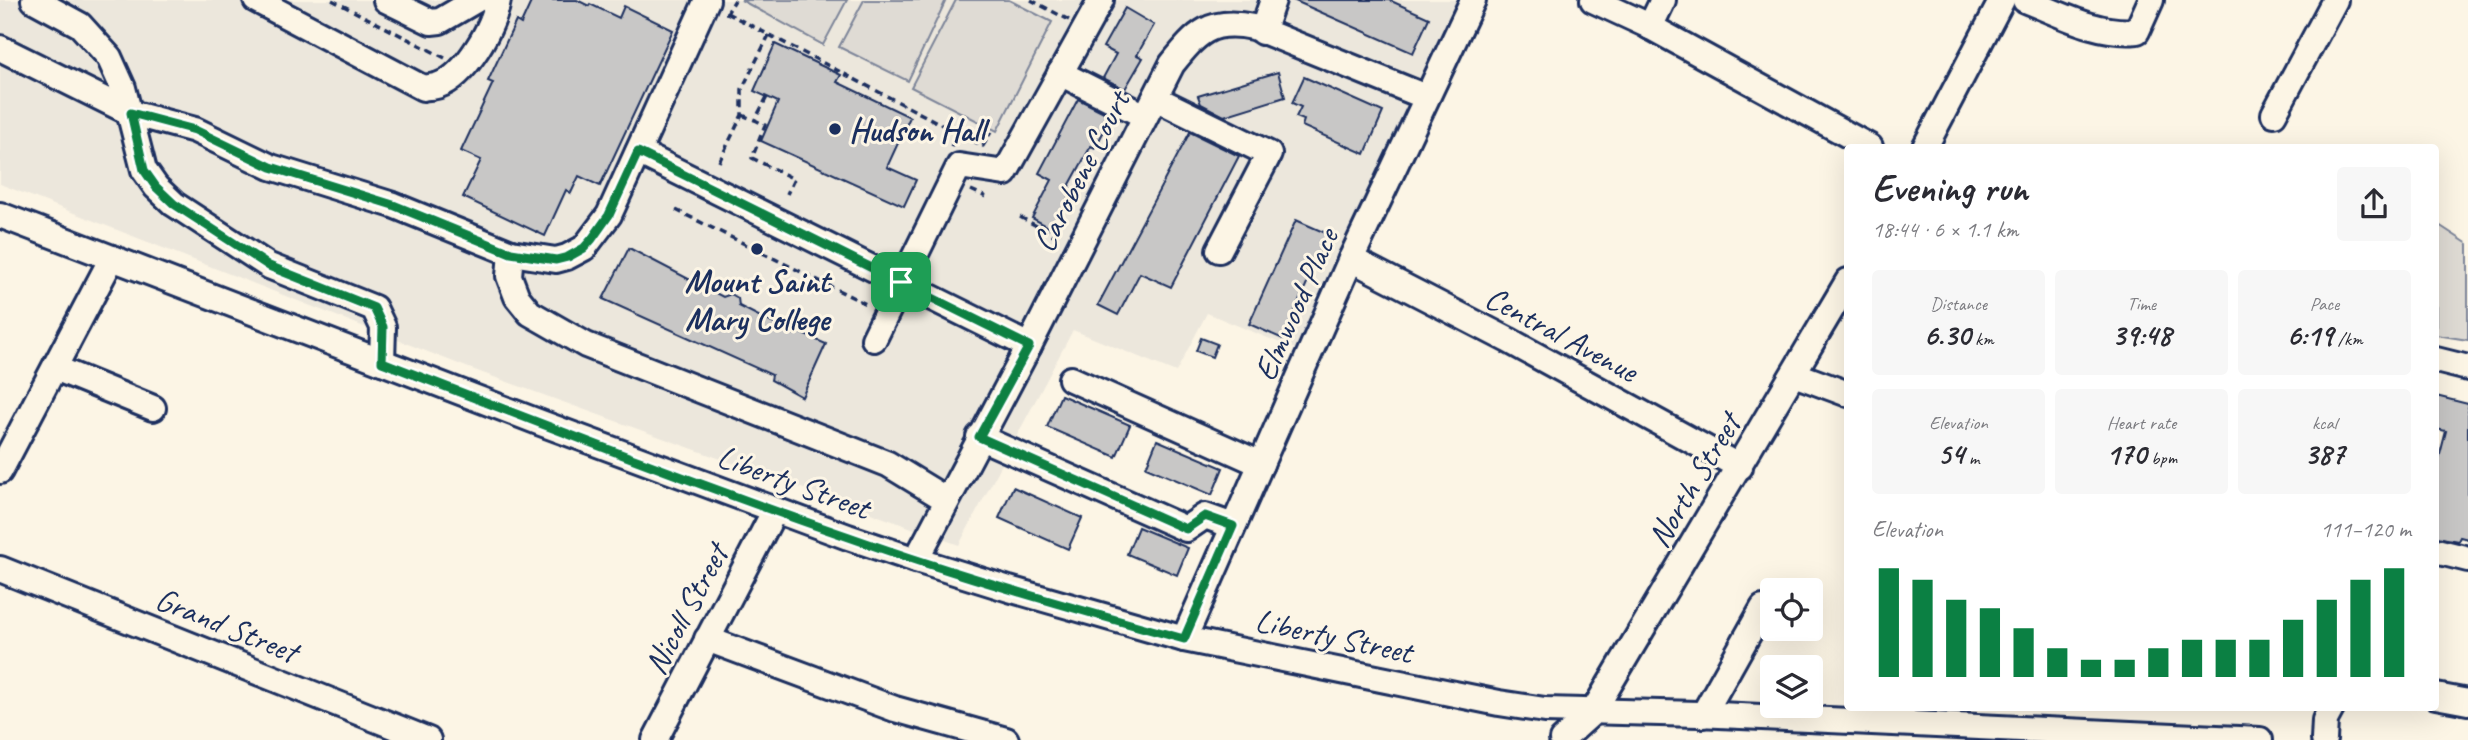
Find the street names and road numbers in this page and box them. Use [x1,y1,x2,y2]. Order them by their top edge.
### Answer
street label: Carobene Court [1023,81,1141,259]
street label: Elmwood Place [1244,220,1349,387]
street label: Central Avenue [1478,276,1647,393]
street label: North Street [1638,403,1752,555]
street label: Liberty Street [712,435,878,530]
street label: Nicoll Street [634,534,739,682]
street label: Grand Street [150,578,307,674]
street label: Liberty Street [1252,599,1419,674]

